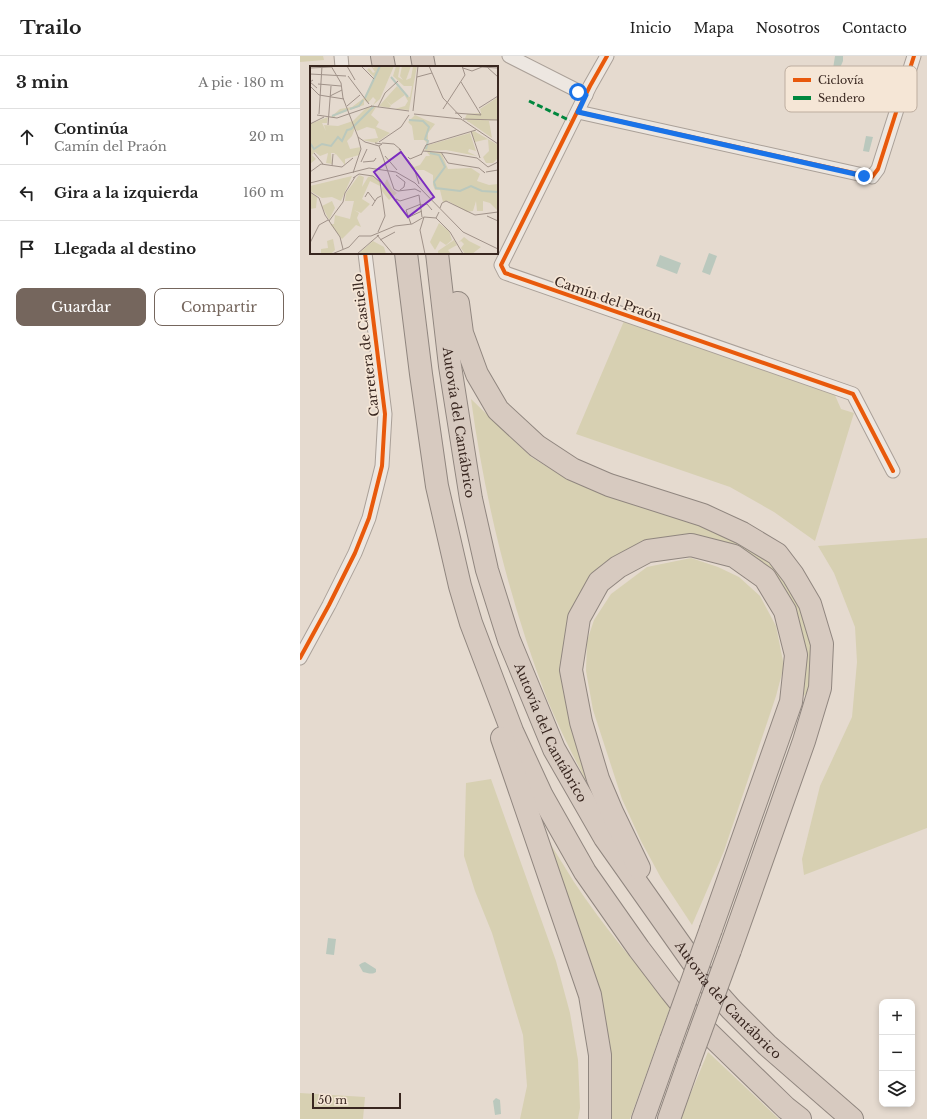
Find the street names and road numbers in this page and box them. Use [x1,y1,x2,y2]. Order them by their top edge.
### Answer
street label: Carretera de Castiello [349,273,383,417]
street label: Camín del Praón [552,273,664,325]
street label: Autovía del Cantábrico [439,345,479,499]
street label: Autovía del Cantábrico [510,659,591,805]
street label: Autovía del Cantábrico [671,937,785,1062]

